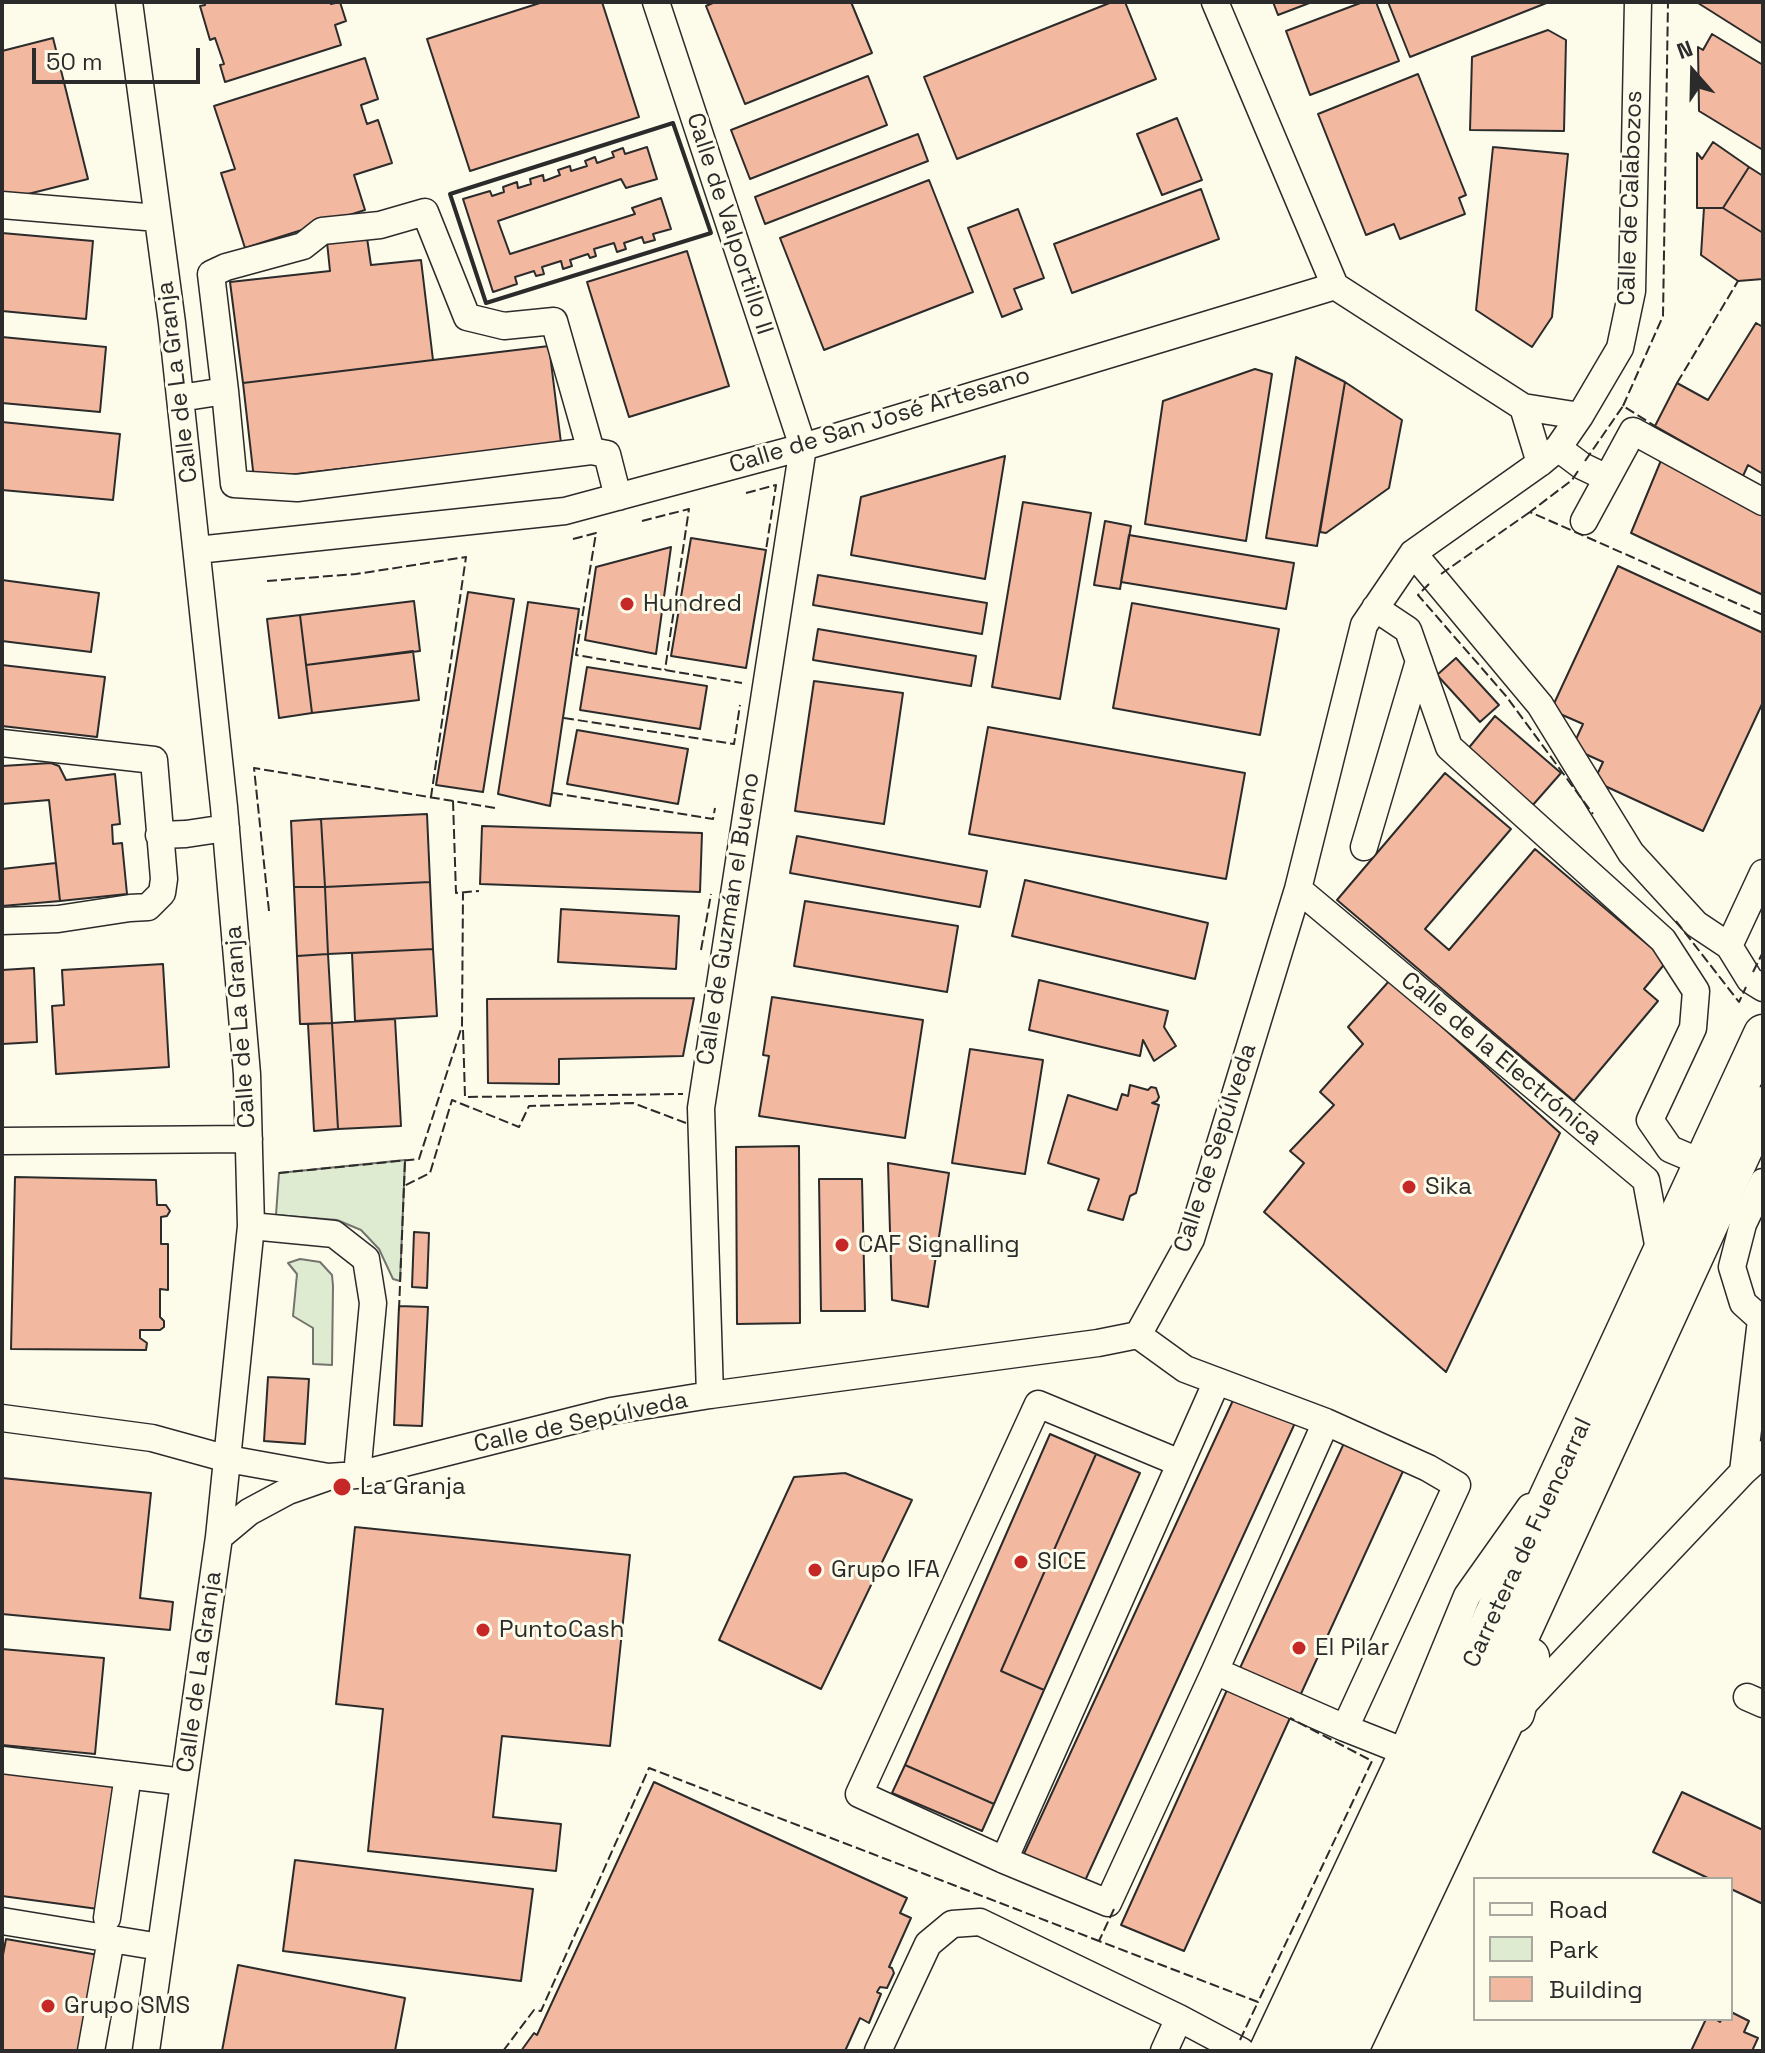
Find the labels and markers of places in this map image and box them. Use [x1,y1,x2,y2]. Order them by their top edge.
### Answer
place label: Hundred [643,590,742,618]
marker: Hundred [618,595,636,613]
place label: Sika [1425,1173,1472,1201]
marker: Sika [1400,1178,1418,1196]
place label: CAF Signalling [858,1231,1020,1259]
marker: CAF Signalling [833,1236,851,1254]
place label: La Granja [360,1473,466,1501]
marker: La Granja [331,1476,353,1498]
place label: SICE [1037,1548,1086,1576]
marker: SICE [1012,1553,1030,1571]
place label: Grupo IFA [831,1556,940,1584]
marker: Grupo IFA [806,1561,824,1579]
place label: PuntoCash [499,1616,624,1644]
marker: PuntoCash [474,1621,492,1639]
place label: El Pilar [1315,1634,1390,1662]
marker: El Pilar [1290,1639,1308,1657]
place label: Grupo SMS [64,1992,190,2020]
marker: Grupo SMS [39,1997,57,2015]

